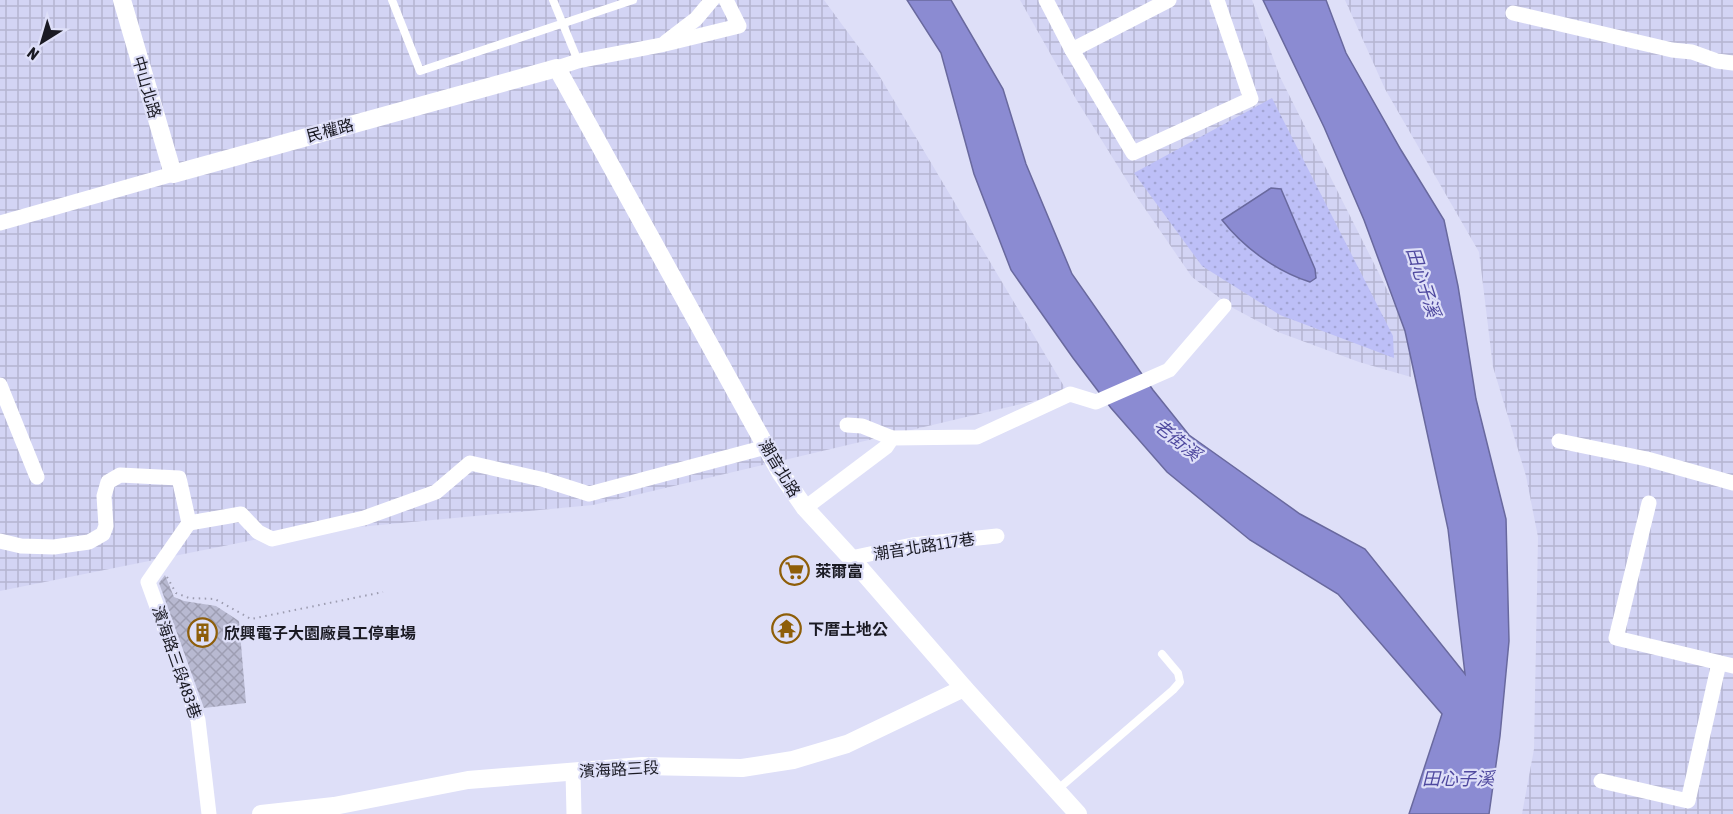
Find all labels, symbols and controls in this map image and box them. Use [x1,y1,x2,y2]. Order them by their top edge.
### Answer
north arrow [12,12,72,72]
text: N [24,44,42,64]
street label: 中山北路 [130,54,164,120]
street label: 民權路 [304,115,356,145]
water label: 田心子溪 [1402,244,1446,322]
water label: 老街溪 [1150,414,1207,467]
street label: 潮音北路 [756,436,804,500]
street label: 潮音北路117巷 [872,529,976,563]
supermarket icon: 萊爾富 [778,555,810,587]
place label: 萊爾富 [815,562,863,580]
street label: 濱海路三段483巷 [149,603,205,721]
temple icon: 下厝土地公 [771,613,803,645]
building icon: 欣興電子大園廠員工停車場 [187,617,219,649]
place label: 下厝土地公 [808,620,888,638]
place label: 欣興電子大園廠員工停車場 [224,624,416,642]
street label: 濱海路三段 [579,758,659,780]
water label: 田心子溪 [1422,768,1497,789]

